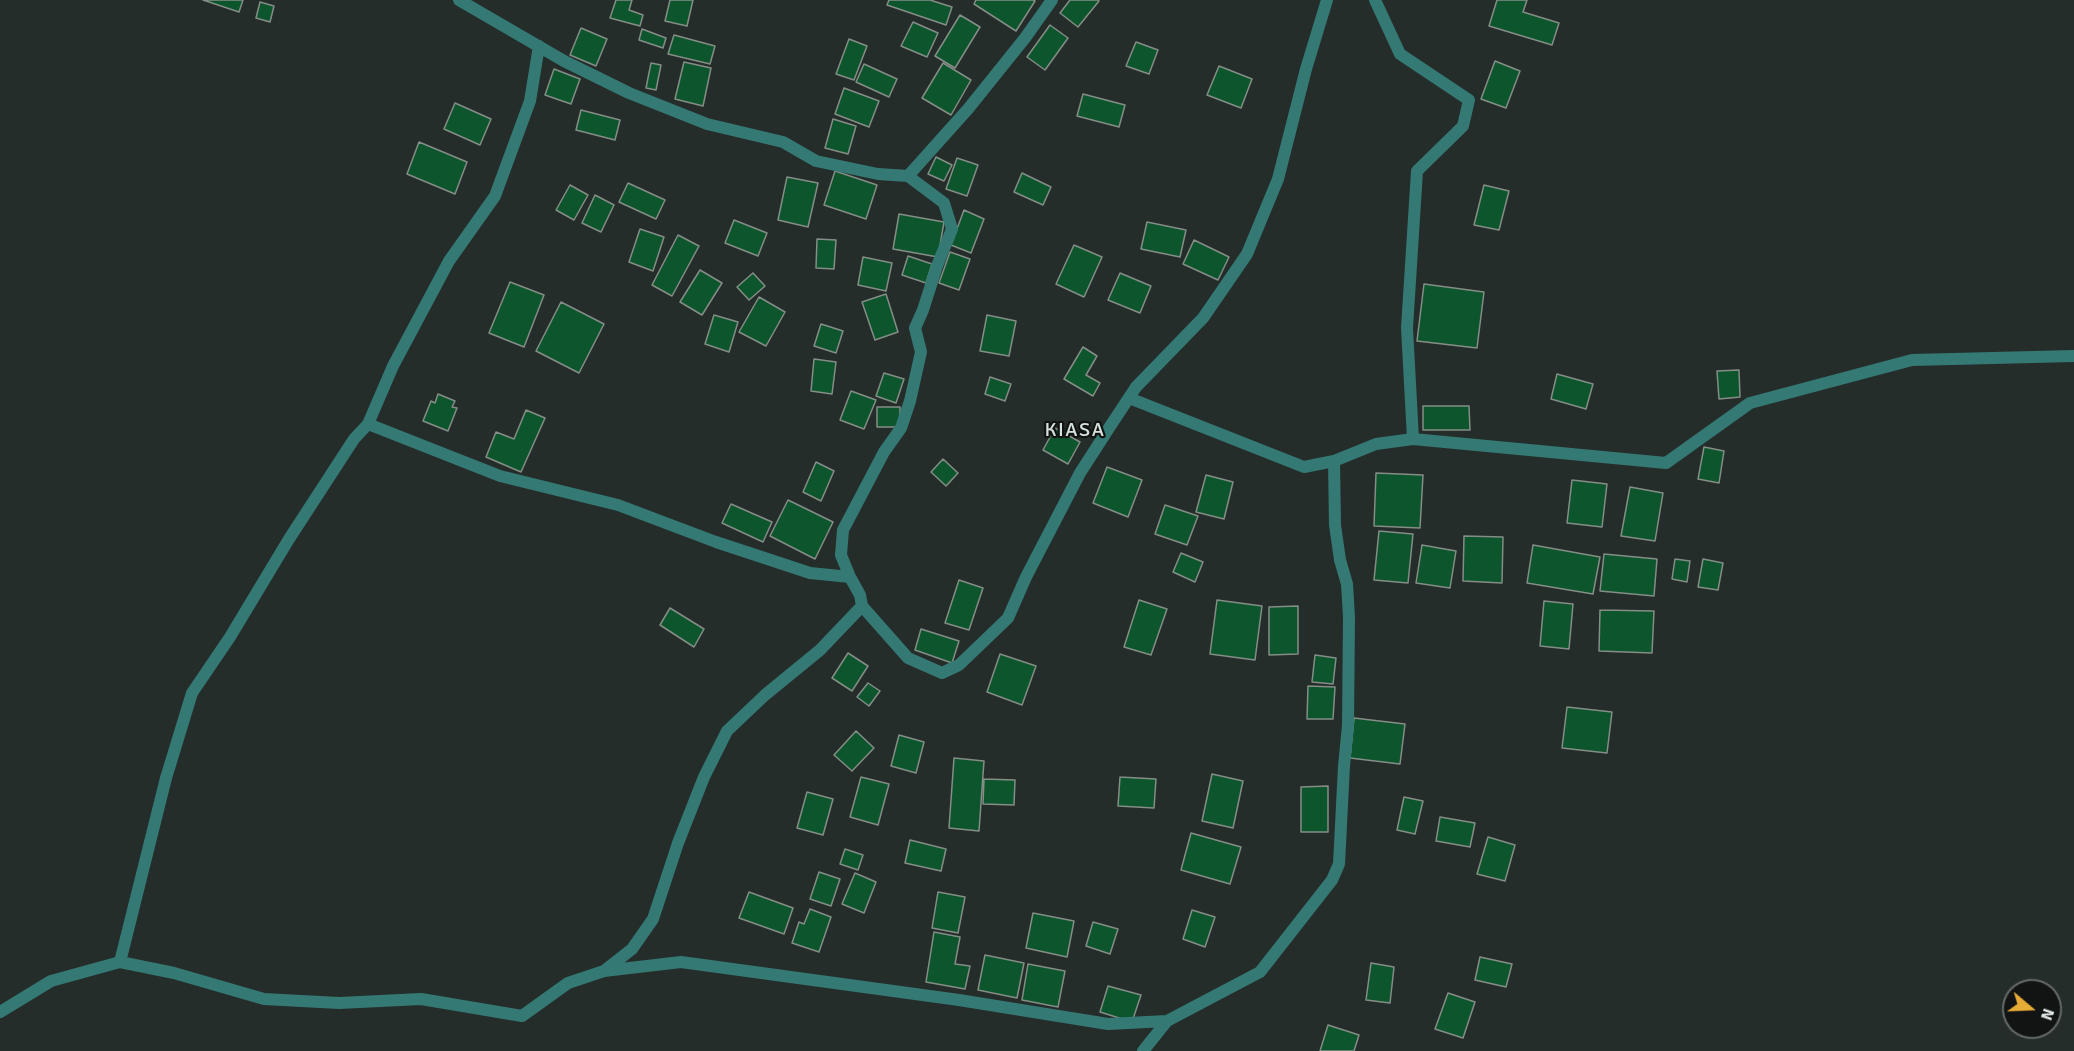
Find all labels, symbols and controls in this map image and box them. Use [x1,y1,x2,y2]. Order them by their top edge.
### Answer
district label: KIASA [1045,419,1105,443]
north arrow [2002,979,2062,1039]
text: N [2036,1006,2058,1023]

